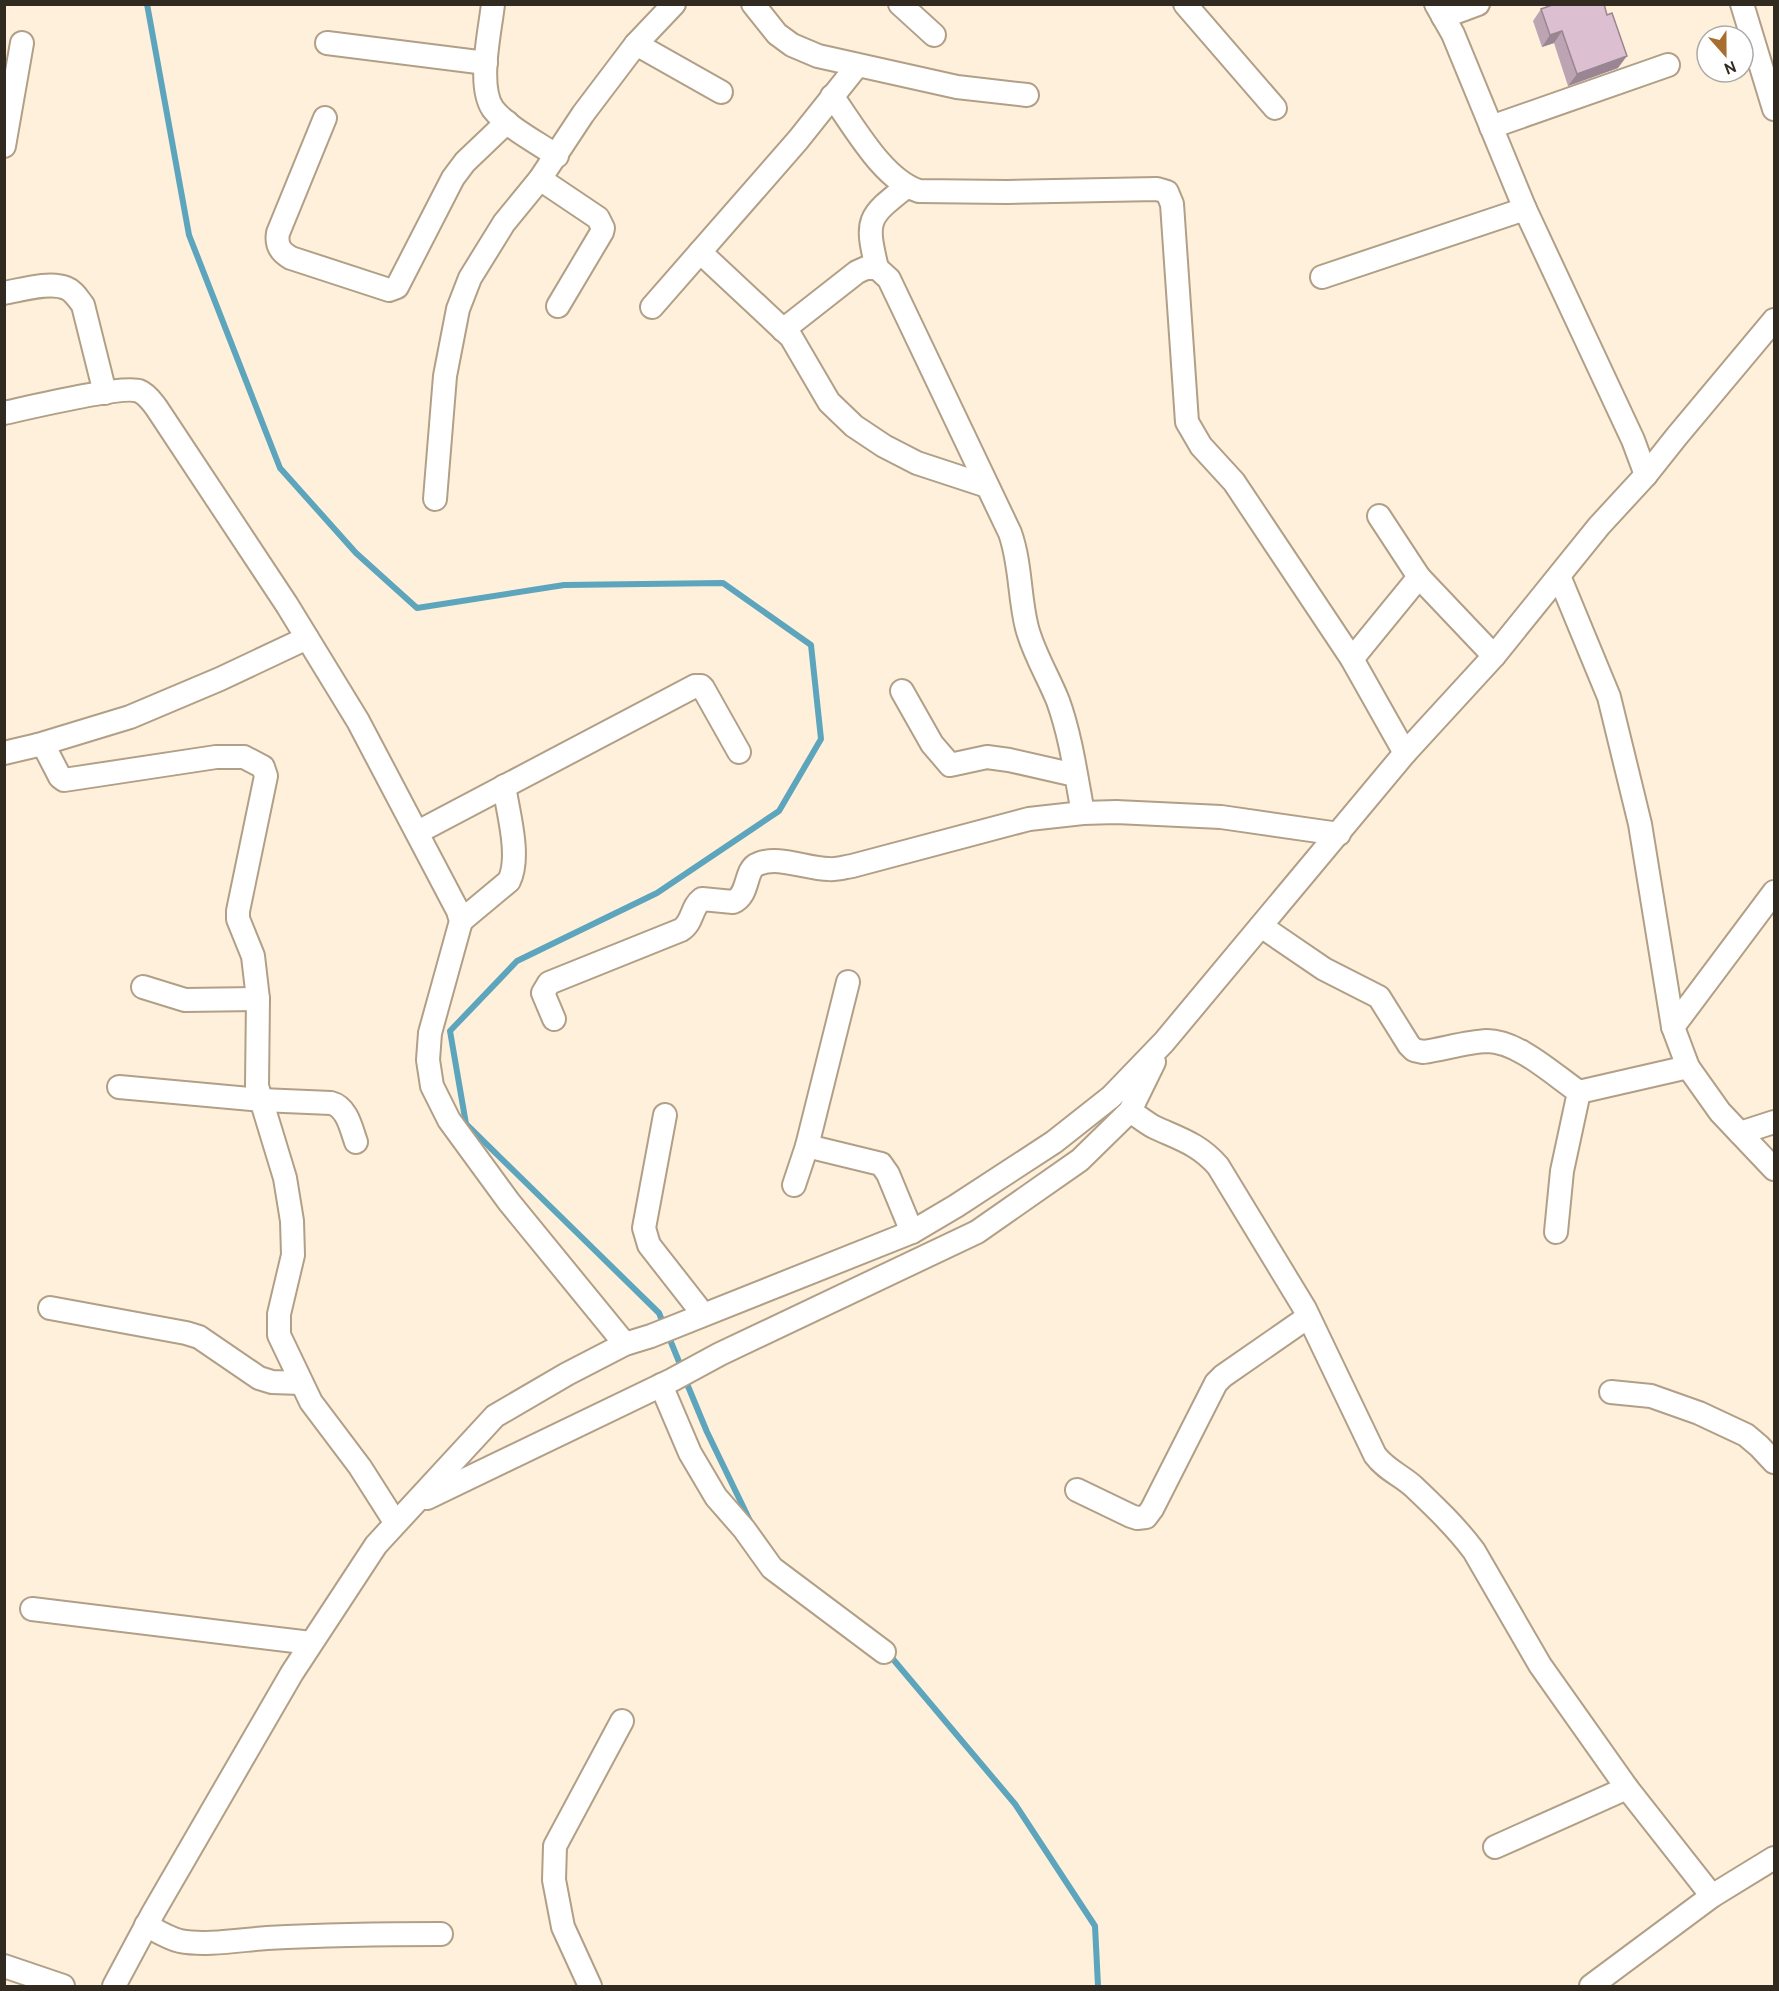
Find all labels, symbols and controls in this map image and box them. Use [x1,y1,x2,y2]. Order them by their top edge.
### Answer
north arrow [1695,24,1755,84]
text: N [1722,57,1739,78]

